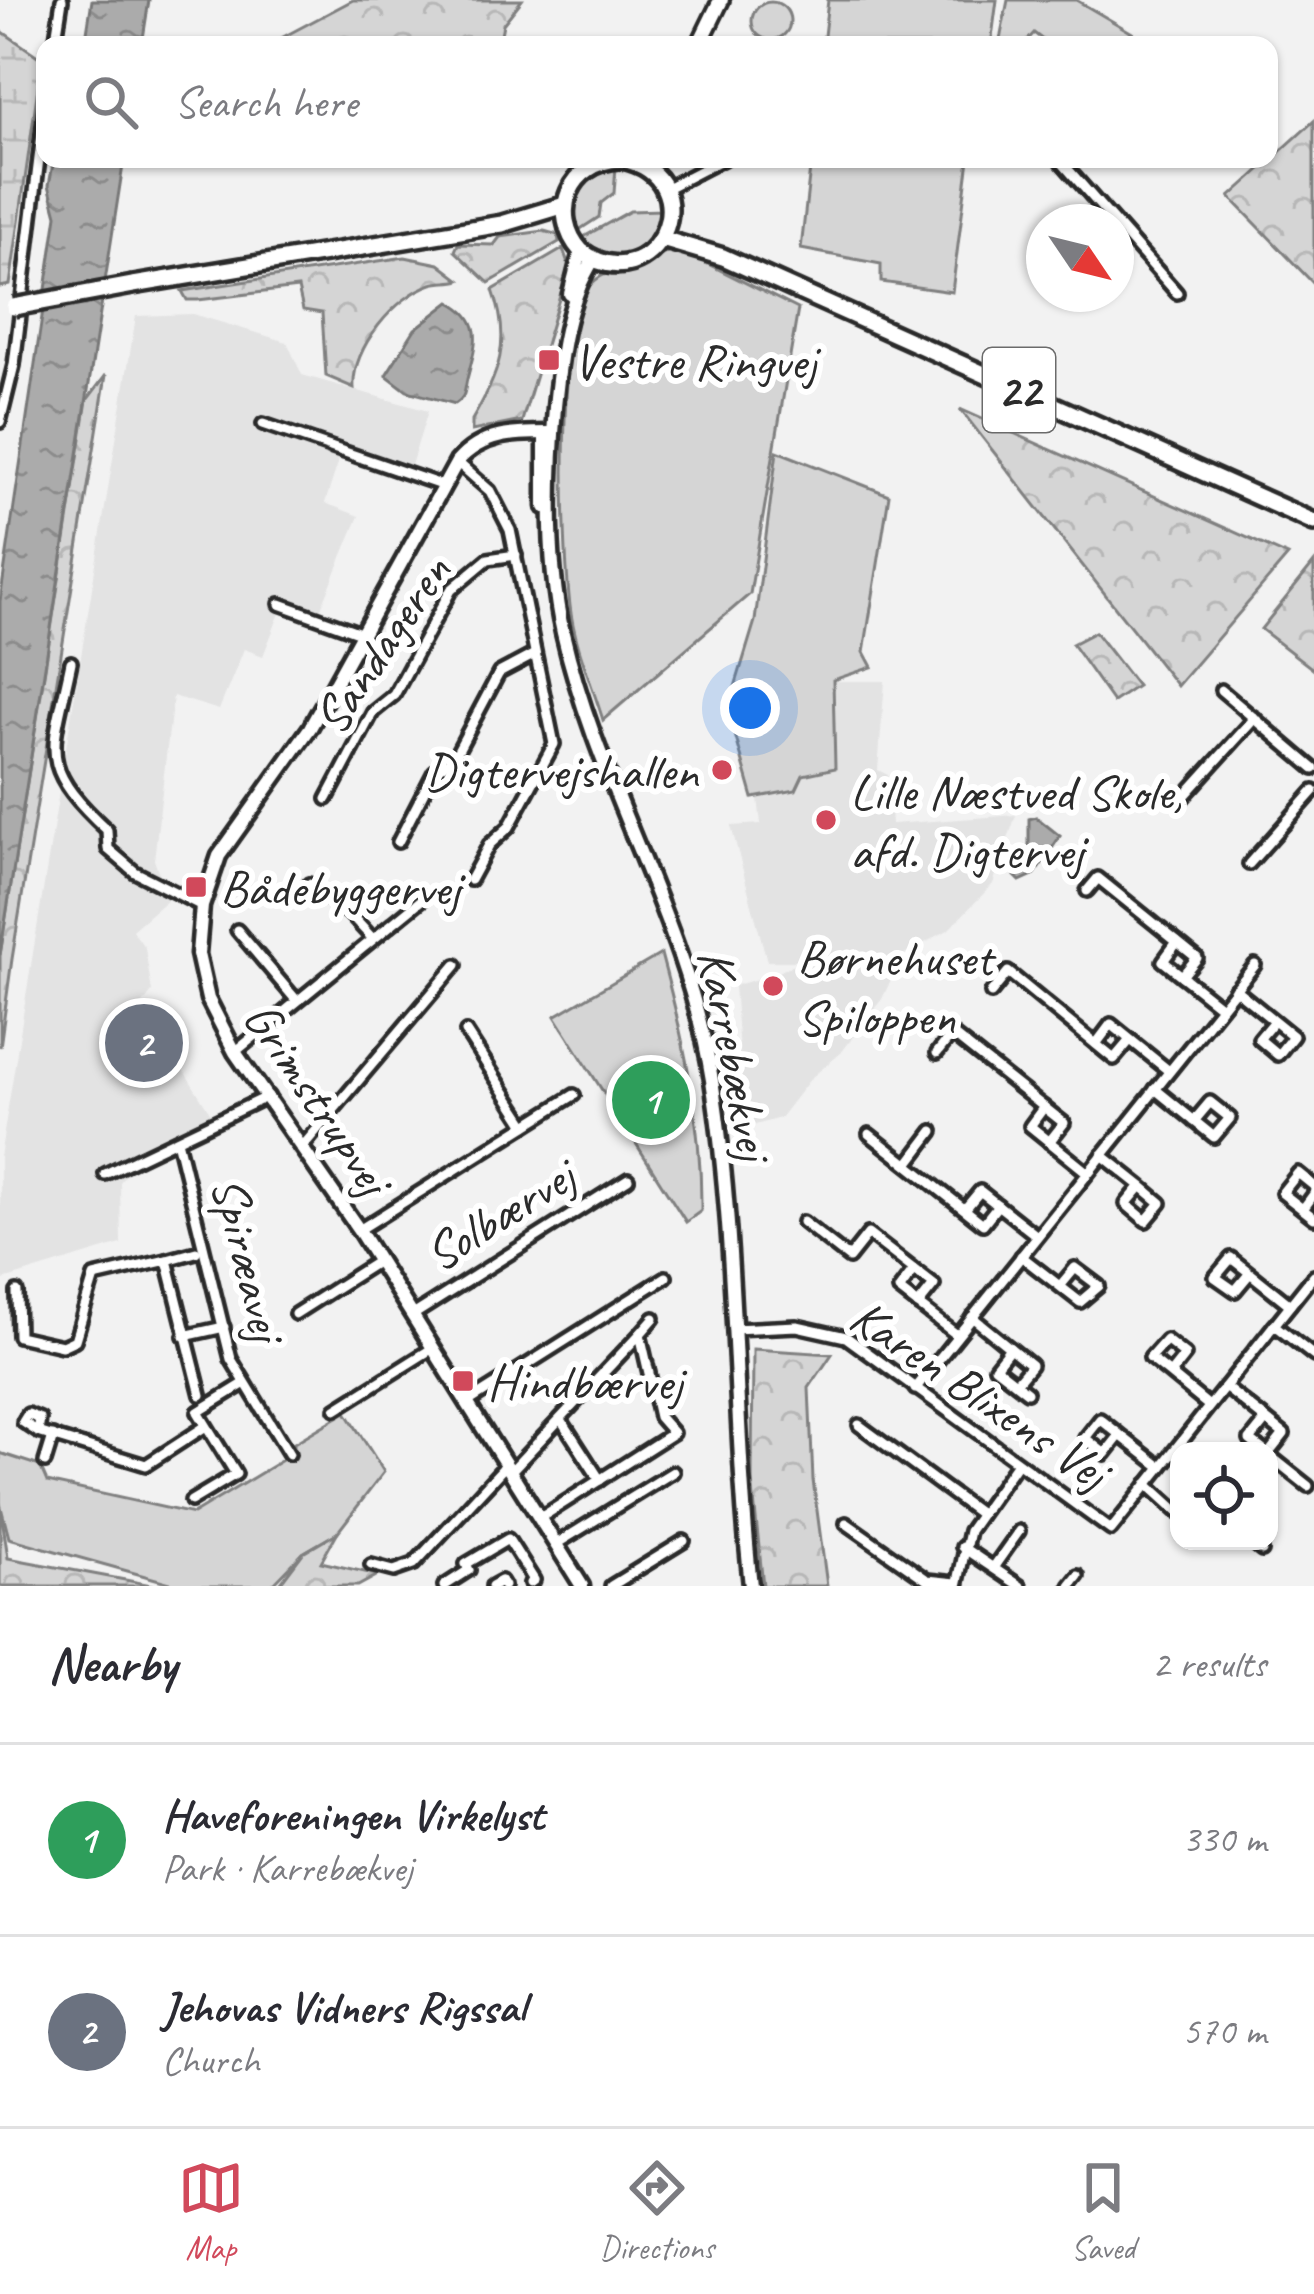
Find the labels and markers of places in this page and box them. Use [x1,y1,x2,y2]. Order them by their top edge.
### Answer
place label: Vestre Ringvej [573,329,822,393]
marker: Vestre Ringvej [536,347,562,373]
place label: Digtervejshallen [424,739,700,803]
marker: Digtervejshallen [709,757,735,783]
place label: Lille Næstved Skole, afd. Digtervej [850,760,1183,883]
marker: Lille Næstved Skole, afd. Digtervej [813,807,839,833]
place label: Bådebyggervej [220,856,467,920]
marker: Bådebyggervej [183,874,209,900]
place label: Børnehuset Spiloppen [797,926,997,1049]
marker: Børnehuset Spiloppen [760,973,786,999]
pin: 2 [105,998,183,1088]
pin: 1 [612,1055,690,1145]
place label: Hindbærvej [487,1350,688,1414]
marker: Hindbærvej [450,1368,476,1394]

